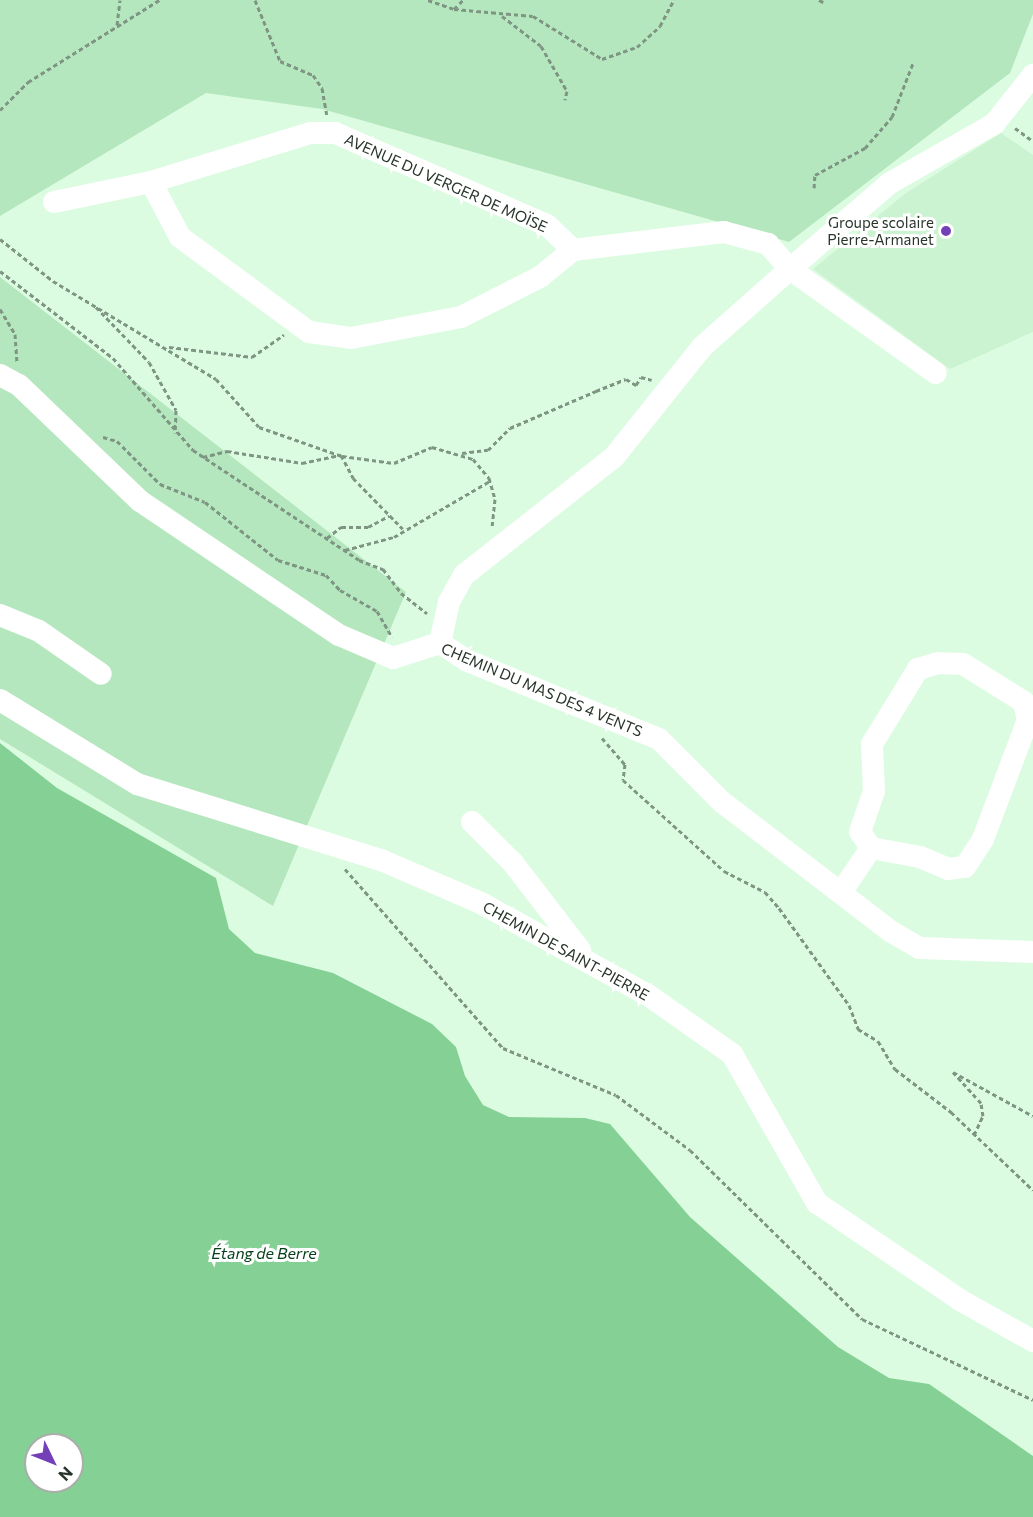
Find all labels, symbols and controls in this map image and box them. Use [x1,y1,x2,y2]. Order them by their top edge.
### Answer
street label: AVENUE DU VERGER DE MOÏSE [342,130,550,236]
place label: Groupe scolaire Pierre-Armanet [827,213,934,248]
marker: Groupe scolaire Pierre-Armanet [939,224,953,238]
street label: CHEMIN DU MAS DES 4 VENTS [439,639,645,741]
street label: CHEMIN DE SAINT-PIERRE [480,898,652,1004]
water label: Étang de Berre [211,1243,317,1263]
north arrow [24,1433,84,1493]
text: N [55,1463,77,1485]

